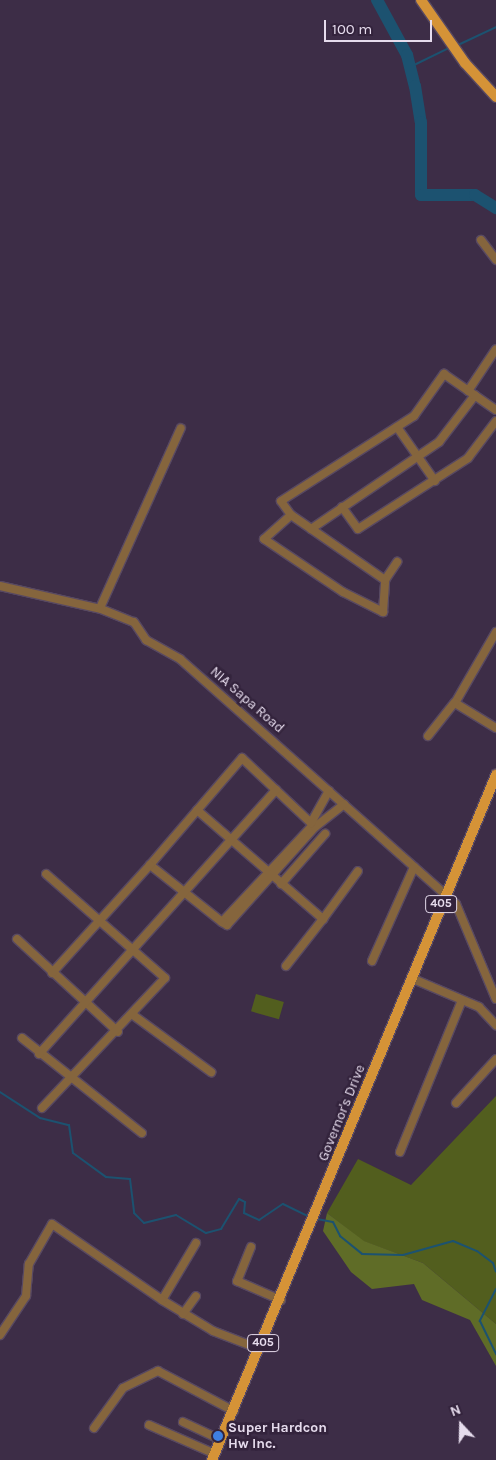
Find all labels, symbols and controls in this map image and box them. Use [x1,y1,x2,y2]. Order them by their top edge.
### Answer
scale bar [326,10,434,42]
text: 100 m [332,20,372,38]
street label: NIA Sapa Road [207,663,287,737]
road number: 405 [425,894,457,914]
street label: Governor's Drive [315,1062,369,1164]
road number: 405 [247,1334,279,1352]
north arrow [436,1400,486,1450]
text: N [448,1401,463,1420]
place label: Super Hardcon Hw Inc. [228,1420,327,1452]
marker: Super Hardcon Hw Inc. [212,1430,224,1442]

